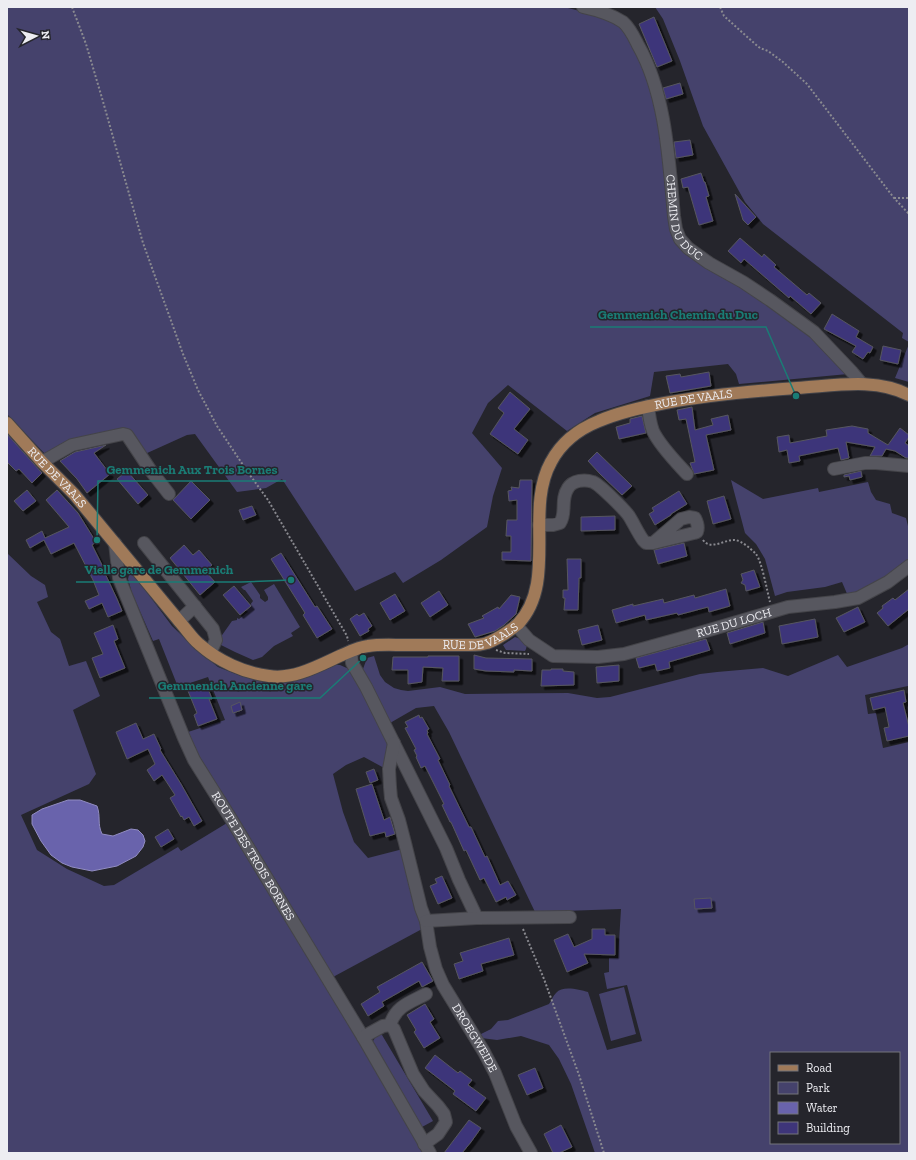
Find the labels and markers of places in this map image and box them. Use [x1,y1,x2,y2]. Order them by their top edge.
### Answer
callout: Gemmenich Chemin du Duc [590,302,766,327]
callout: Gemmenich Aux Trois Bornes [98,456,286,481]
callout: Vielle gare de Gemmenich [76,557,241,582]
callout: Gemmenich Ancienne gare [149,673,320,698]

